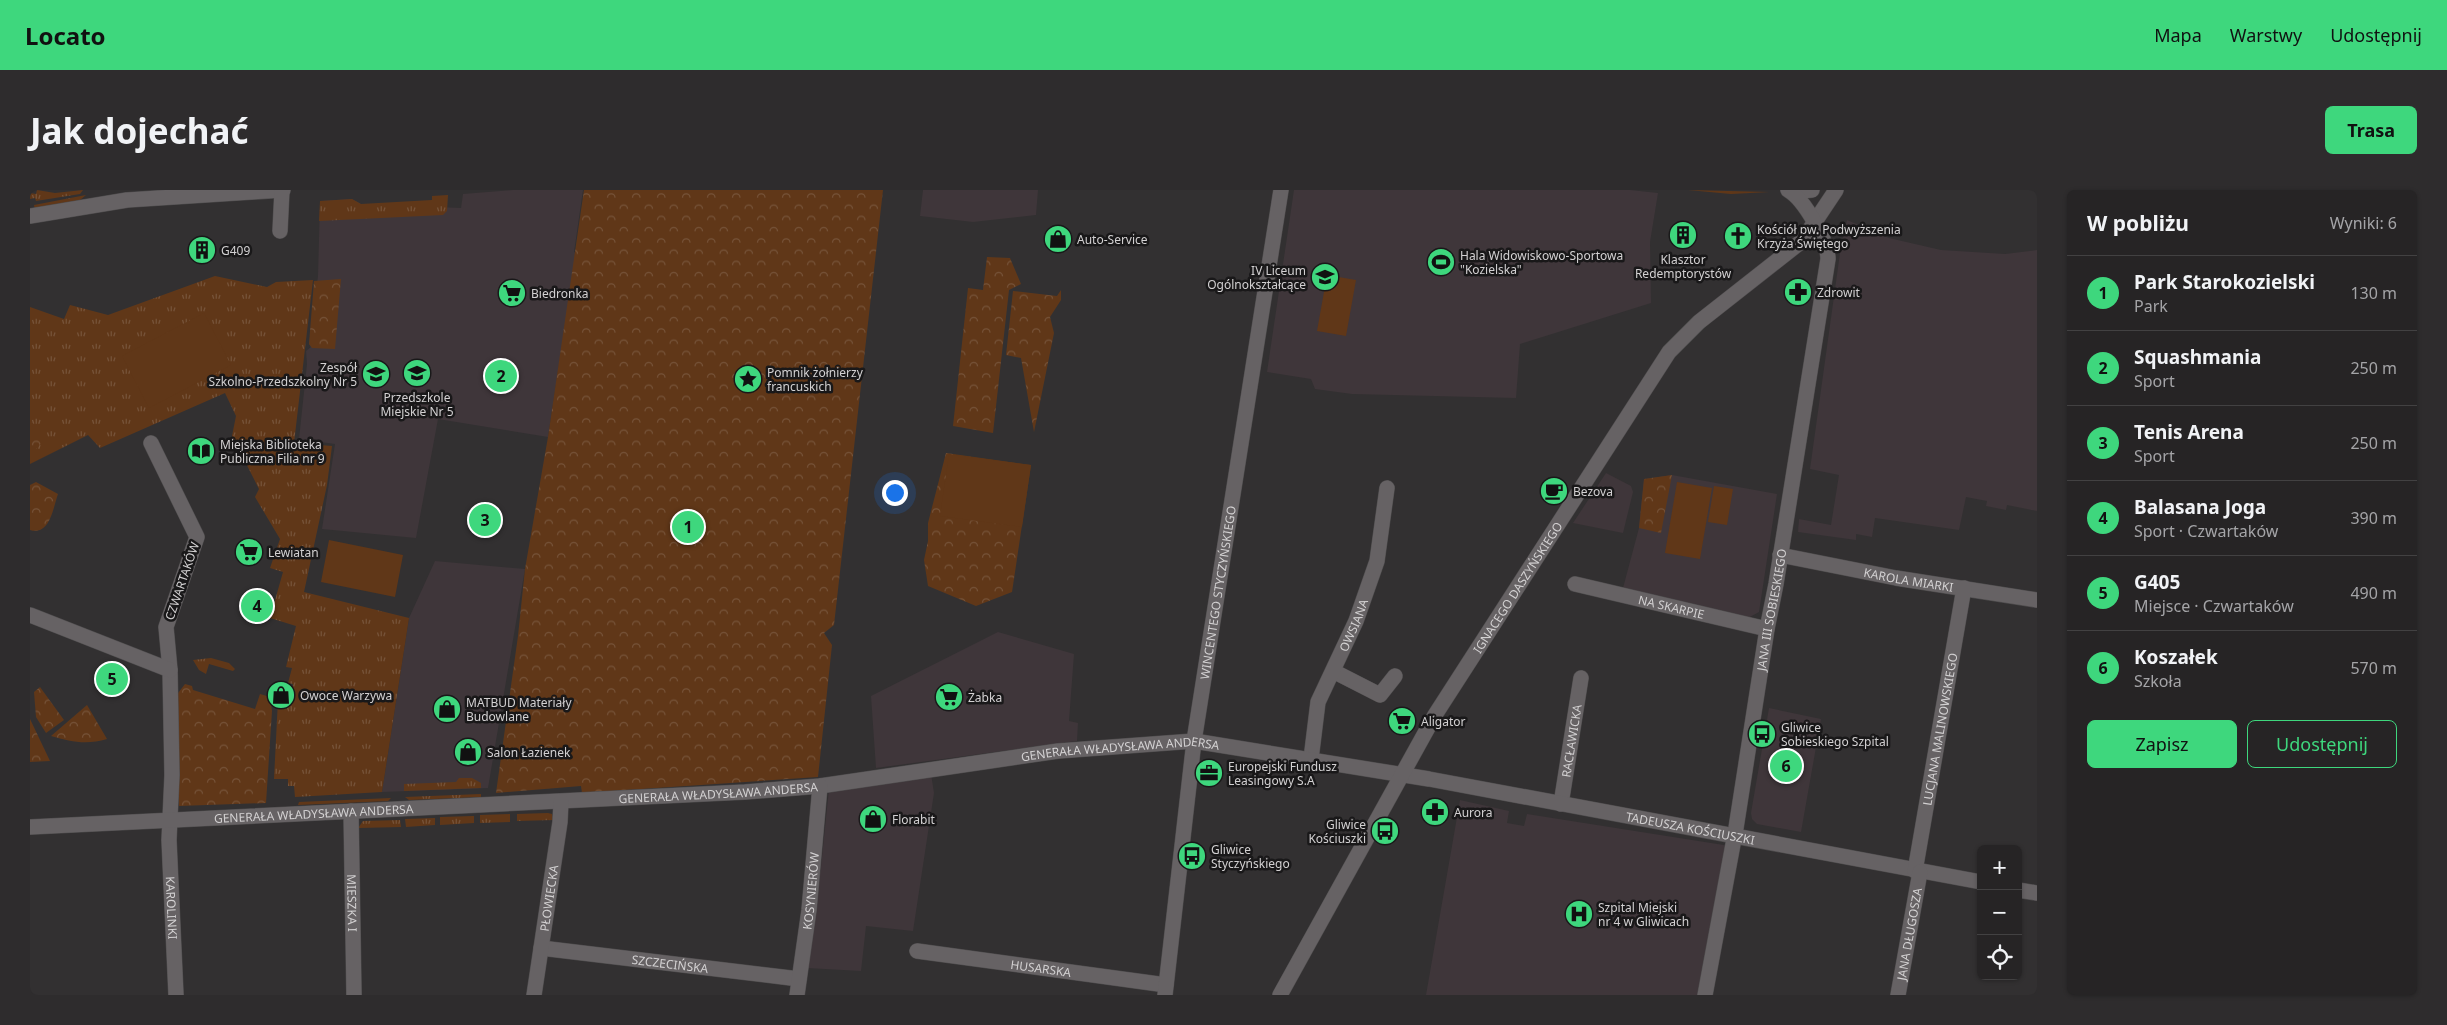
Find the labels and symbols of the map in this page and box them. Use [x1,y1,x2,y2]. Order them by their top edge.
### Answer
building icon: Klasztor Redemptorystów [1668,220,1698,250]
church icon: Kościół pw. Podwyższenia Krzyża Świętego [1723,221,1753,251]
place label: Kościół pw. Podwyższenia Krzyża Świętego [1757,221,1901,252]
shop icon: Auto-Service [1043,224,1073,254]
place label: Auto-Service [1077,231,1148,248]
building icon: G409 [187,235,217,265]
place label: G409 [221,242,250,259]
sports icon: Hala Widowiskowo-Sportowa "Kozielska" [1426,247,1456,277]
place label: Hala Widowiskowo-Sportowa "Kozielska" [1460,247,1623,278]
place label: Klasztor Redemptorystów [1635,251,1732,282]
place label: IV Liceum Ogólnokształcące [1207,262,1306,293]
school or university icon: IV Liceum Ogólnokształcące [1310,262,1340,292]
pharmacy icon: Zdrowit [1783,277,1813,307]
supermarket icon: Biedronka [497,278,527,308]
place label: Zdrowit [1817,284,1861,301]
place label: Biedronka [531,285,589,302]
pin: 2 [485,357,517,395]
school or university icon: Przedszkole Miejskie Nr 5 [402,358,432,388]
place label: Zespół Szkolno-Przedszkolny Nr 5 [209,359,358,390]
school or university icon: Zespół Szkolno-Przedszkolny Nr 5 [361,359,391,389]
place icon: Pomnik żołnierzy francuskich [733,364,763,394]
place label: Pomnik żołnierzy francuskich [767,364,864,395]
place label: Przedszkole Miejskie Nr 5 [380,389,454,420]
library icon: Miejska Biblioteka Publiczna Filia nr 9 [186,436,216,466]
place label: Miejska Biblioteka Publiczna Filia nr 9 [220,436,325,467]
cafe icon: Bezova [1539,476,1569,506]
your location [882,480,908,506]
place label: Bezova [1573,483,1613,500]
pin: 3 [469,501,501,539]
street label: WINCENTEGO STYCZYŃSKIEGO [1195,504,1240,681]
pin: 1 [672,508,704,546]
street label: IGNACEGO DASZYŃSKIEGO [1469,518,1566,656]
supermarket icon: Lewiatan [234,537,264,567]
street label: CZWARTAKÓW [161,540,203,622]
place label: Lewiatan [268,544,319,561]
street label: JANA III SOBIESKIEGO [1752,547,1790,673]
street label: KAROLA MIARKI [1862,563,1955,595]
pin: 4 [241,587,273,625]
street label: NA SKARPIE [1637,591,1706,623]
street label: OWSIANA [1334,596,1372,654]
street label: LUCJANA MALINOWSKIEGO [1918,651,1961,807]
pin: 5 [96,660,128,698]
shop icon: Owoce Warzywa [266,680,296,710]
supermarket icon: Żabka [934,682,964,712]
place label: Owoce Warzywa [300,687,392,704]
place label: Żabka [968,689,1002,706]
shop icon: MATBUD Materiały Budowlane [432,694,462,724]
place label: MATBUD Materiały Budowlane [466,694,572,725]
street label: RACŁAWICKA [1557,703,1585,779]
supermarket icon: Aligator [1387,706,1417,736]
place label: Aligator [1421,713,1466,730]
bus stop icon: Gliwice Sobieskiego Szpital [1747,719,1777,749]
place label: Gliwice Sobieskiego Szpital [1781,719,1889,750]
street label: GENERAŁA WŁADYSŁAWA ANDERSA [1020,732,1221,765]
shop icon: Salon Łazienek [453,737,483,767]
place label: Salon Łazienek [487,744,571,761]
pin: 6 [1770,747,1802,785]
office icon: Europejski Fundusz Leasingowy S.A [1194,758,1224,788]
place label: Europejski Fundusz Leasingowy S.A [1228,758,1337,789]
street label: GENERAŁA WŁADYSŁAWA ANDERSA [618,778,819,807]
pharmacy icon: Aurora [1420,797,1450,827]
street label: GENERAŁA WŁADYSŁAWA ANDERSA [214,800,414,826]
shop icon: Florabit [858,804,888,834]
place label: Aurora [1454,804,1493,821]
street label: TADEUSZA KOŚCIUSZKI [1625,807,1756,848]
place label: Florabit [892,811,936,828]
place label: Gliwice Kościuszki [1308,816,1366,847]
bus stop icon: Gliwice Kościuszki [1370,816,1400,846]
bus stop icon: Gliwice Styczyńskiego [1177,841,1207,871]
place label: Gliwice Styczyńskiego [1211,841,1290,872]
street label: KOSYNIERÓW [798,851,823,931]
street label: PŁOWIECKA [535,863,562,933]
street label: MIESZKA I [344,874,361,932]
street label: KAROLINKI [162,876,182,940]
street label: JANA DŁUGOSZA [1892,886,1926,983]
hospital icon: Szpital Miejski nr 4 w Gliwicach [1564,899,1594,929]
place label: Szpital Miejski nr 4 w Gliwicach [1598,899,1689,930]
street label: SZCZECIŃSKA [631,950,710,977]
street label: HUSARSKA [1009,955,1073,981]

